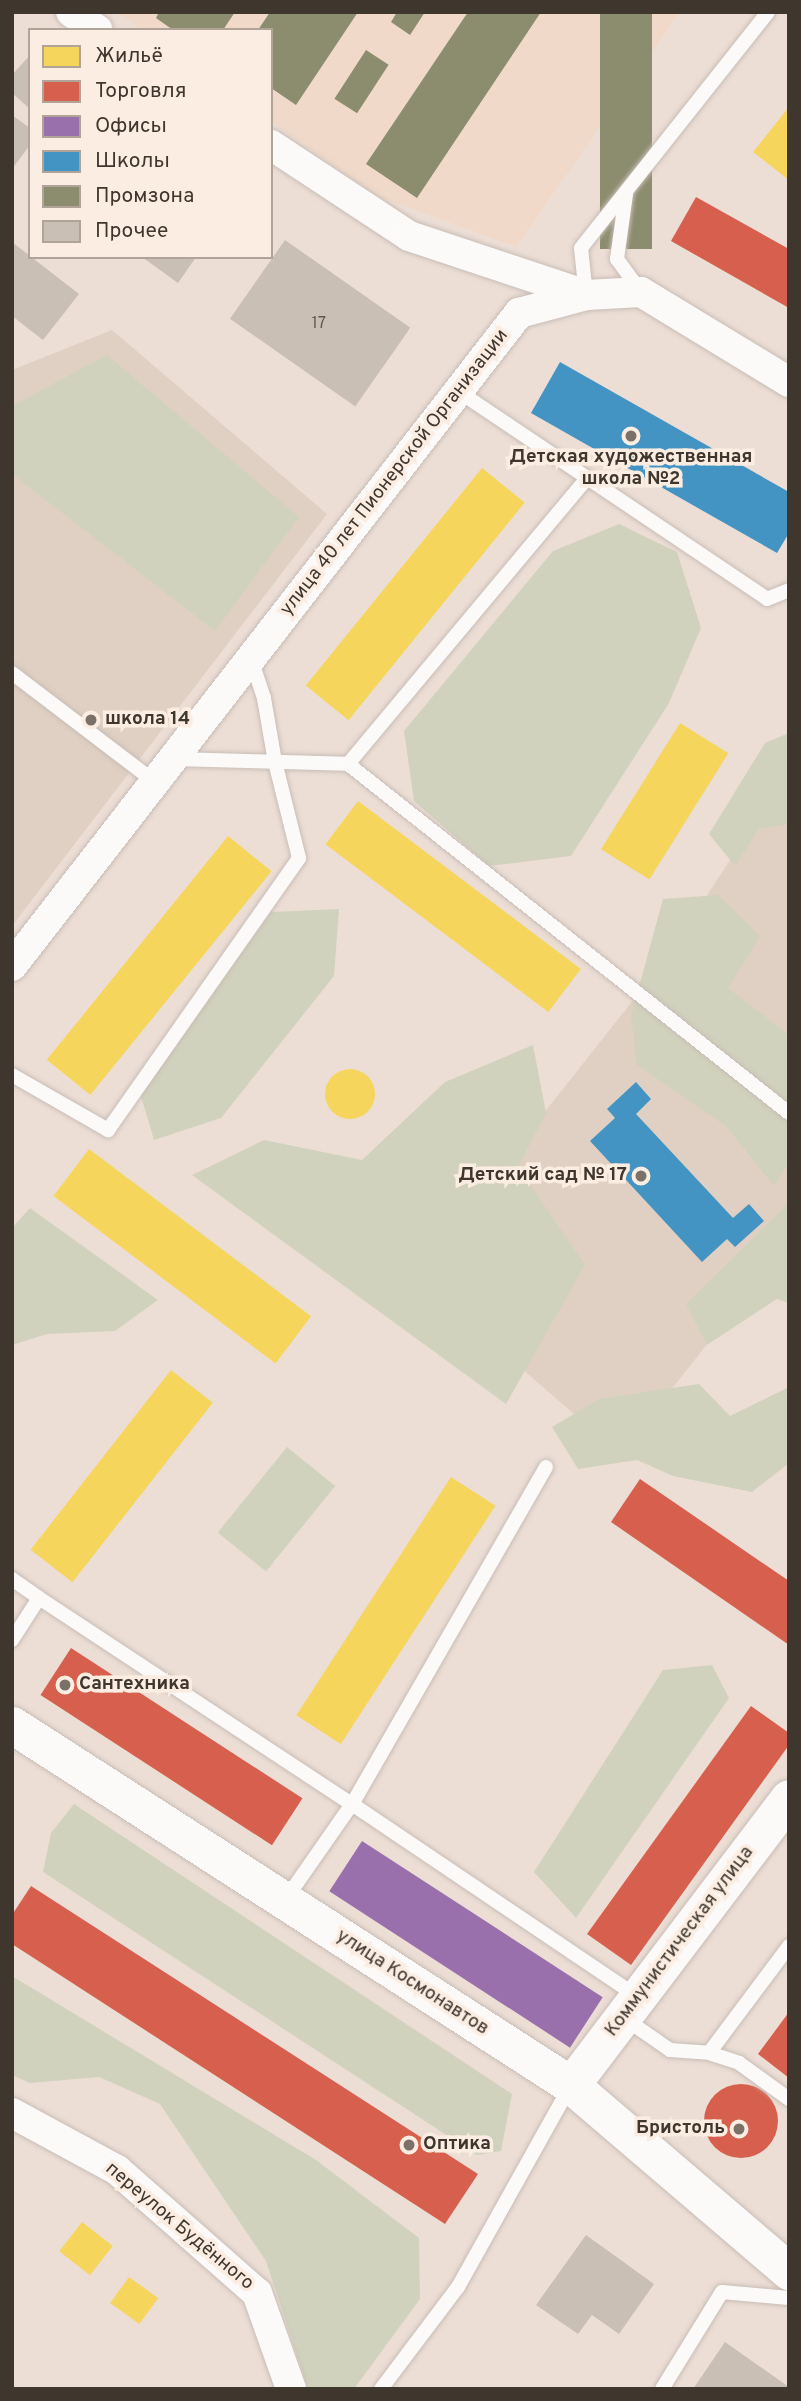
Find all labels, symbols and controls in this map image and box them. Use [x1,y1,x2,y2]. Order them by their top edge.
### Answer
legend [28,28,273,259]
text: Жильё [95,43,163,70]
text: Торговля [95,78,186,105]
text: Офисы [95,113,167,140]
text: Школы [95,148,170,175]
text: Промзона [95,183,194,210]
text: Прочее [95,218,168,245]
house number: 17 [312,314,326,334]
street label: улица 40 лет Пионерской Организации [276,325,514,621]
marker: Детская художественная школа №2 [623,428,639,444]
place label: Детская художественная школа №2 [510,447,752,491]
place label: школа 14 [105,709,190,731]
marker: школа 14 [83,712,99,728]
place label: Детский сад № 17 [459,1165,627,1187]
marker: Детский сад № 17 [633,1168,649,1184]
place label: Сантехника [79,1674,190,1696]
marker: Сантехника [57,1677,73,1693]
street label: Коммунистическая улица [601,1842,759,2042]
street label: улица Космонавтов [331,1925,493,2041]
place label: Бристоль [636,2118,725,2140]
marker: Бристоль [731,2121,747,2137]
place label: Оптика [423,2134,491,2156]
marker: Оптика [401,2137,417,2153]
street label: переулок Будённого [100,2158,258,2296]

